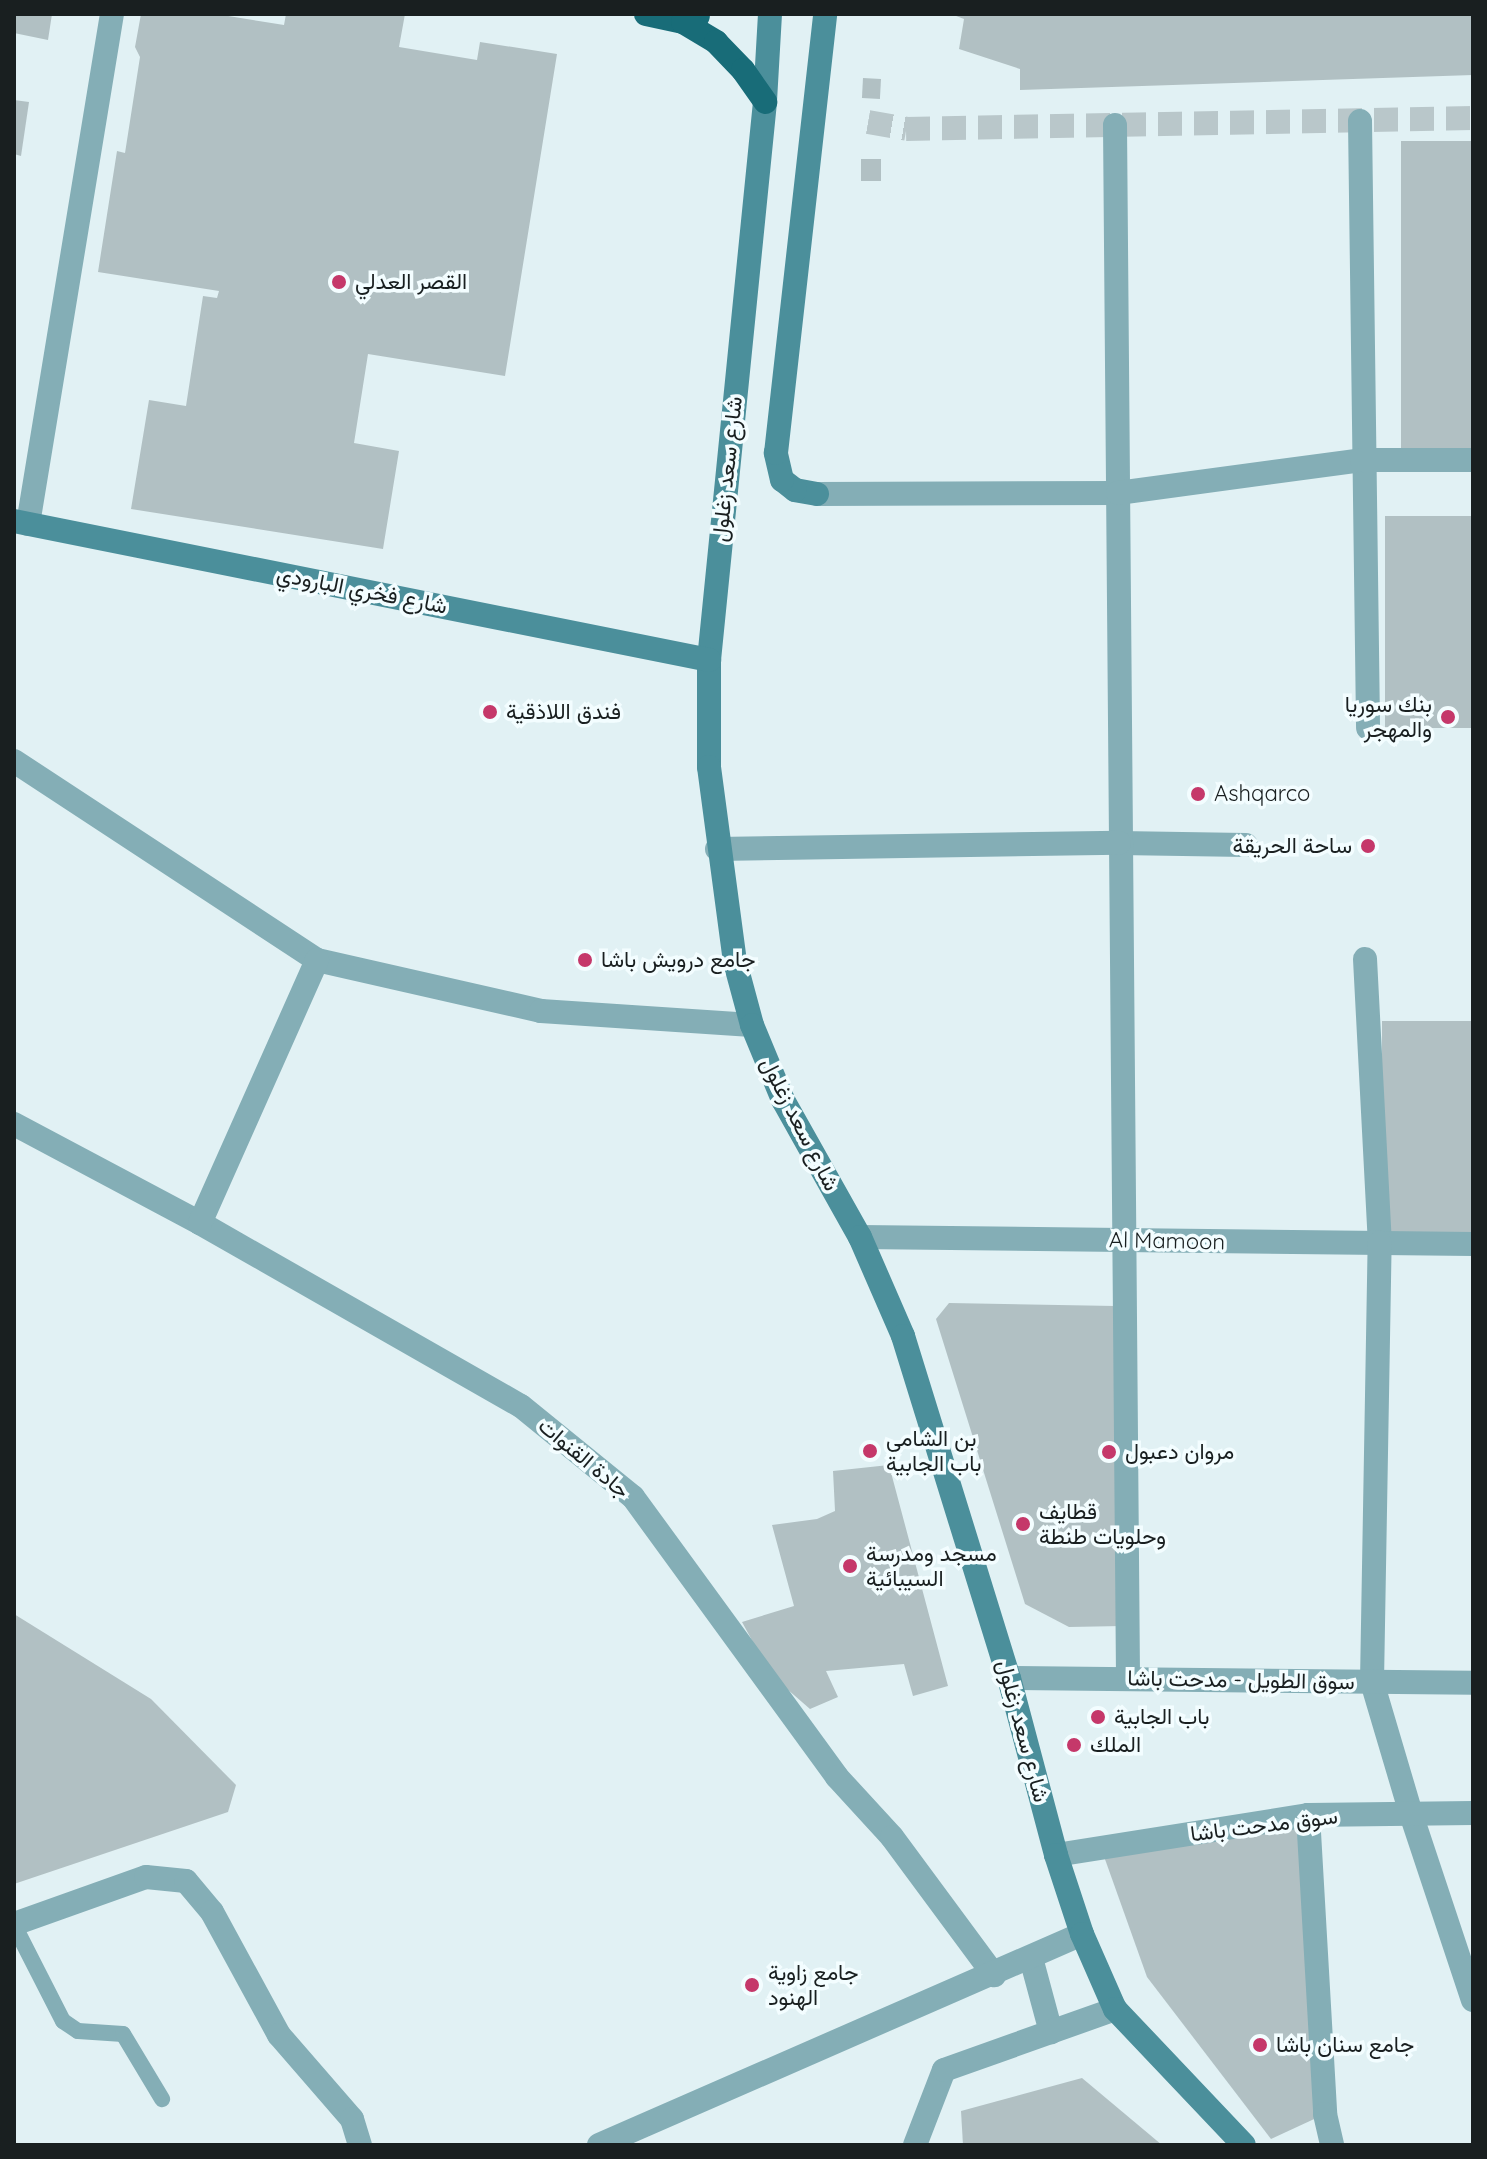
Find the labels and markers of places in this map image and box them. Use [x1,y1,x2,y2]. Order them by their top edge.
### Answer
place label: القصر العدلي [355,269,467,295]
marker: القصر العدلي [330,273,348,291]
place label: بنك سوريا والمهجر [1345,691,1432,742]
place label: فندق اللاذقية [506,699,621,725]
marker: فندق اللاذقية [481,703,499,721]
marker: بنك سوريا والمهجر [1439,708,1457,726]
place label: Ashqarco [1214,781,1310,807]
marker: Ashqarco [1189,785,1207,803]
place label: ساحة الحريقة [1233,833,1352,859]
marker: ساحة الحريقة [1359,837,1377,855]
place label: جامع درويش باشا [601,947,755,973]
marker: جامع درويش باشا [576,951,594,969]
place label: بن الشامي باب الجابية [886,1425,982,1476]
place label: مروان دعبول [1125,1439,1234,1465]
marker: بن الشامي باب الجابية [861,1442,879,1460]
marker: مروان دعبول [1100,1443,1118,1461]
place label: قطايف وحلويات طنطة [1039,1498,1166,1550]
marker: قطايف وحلويات طنطة [1014,1515,1032,1533]
place label: مسجد ومدرسة السيبائية [866,1540,997,1592]
marker: مسجد ومدرسة السيبائية [841,1557,859,1575]
place label: باب الجابية [1114,1704,1210,1730]
marker: باب الجابية [1089,1708,1107,1726]
place label: الملك [1090,1732,1141,1758]
marker: الملك [1065,1736,1083,1754]
place label: جامع زاوية الهنود [768,1959,859,2010]
marker: جامع زاوية الهنود [743,1976,761,1994]
place label: جامع سنان باشا [1276,2032,1414,2058]
marker: جامع سنان باشا [1251,2036,1269,2054]

